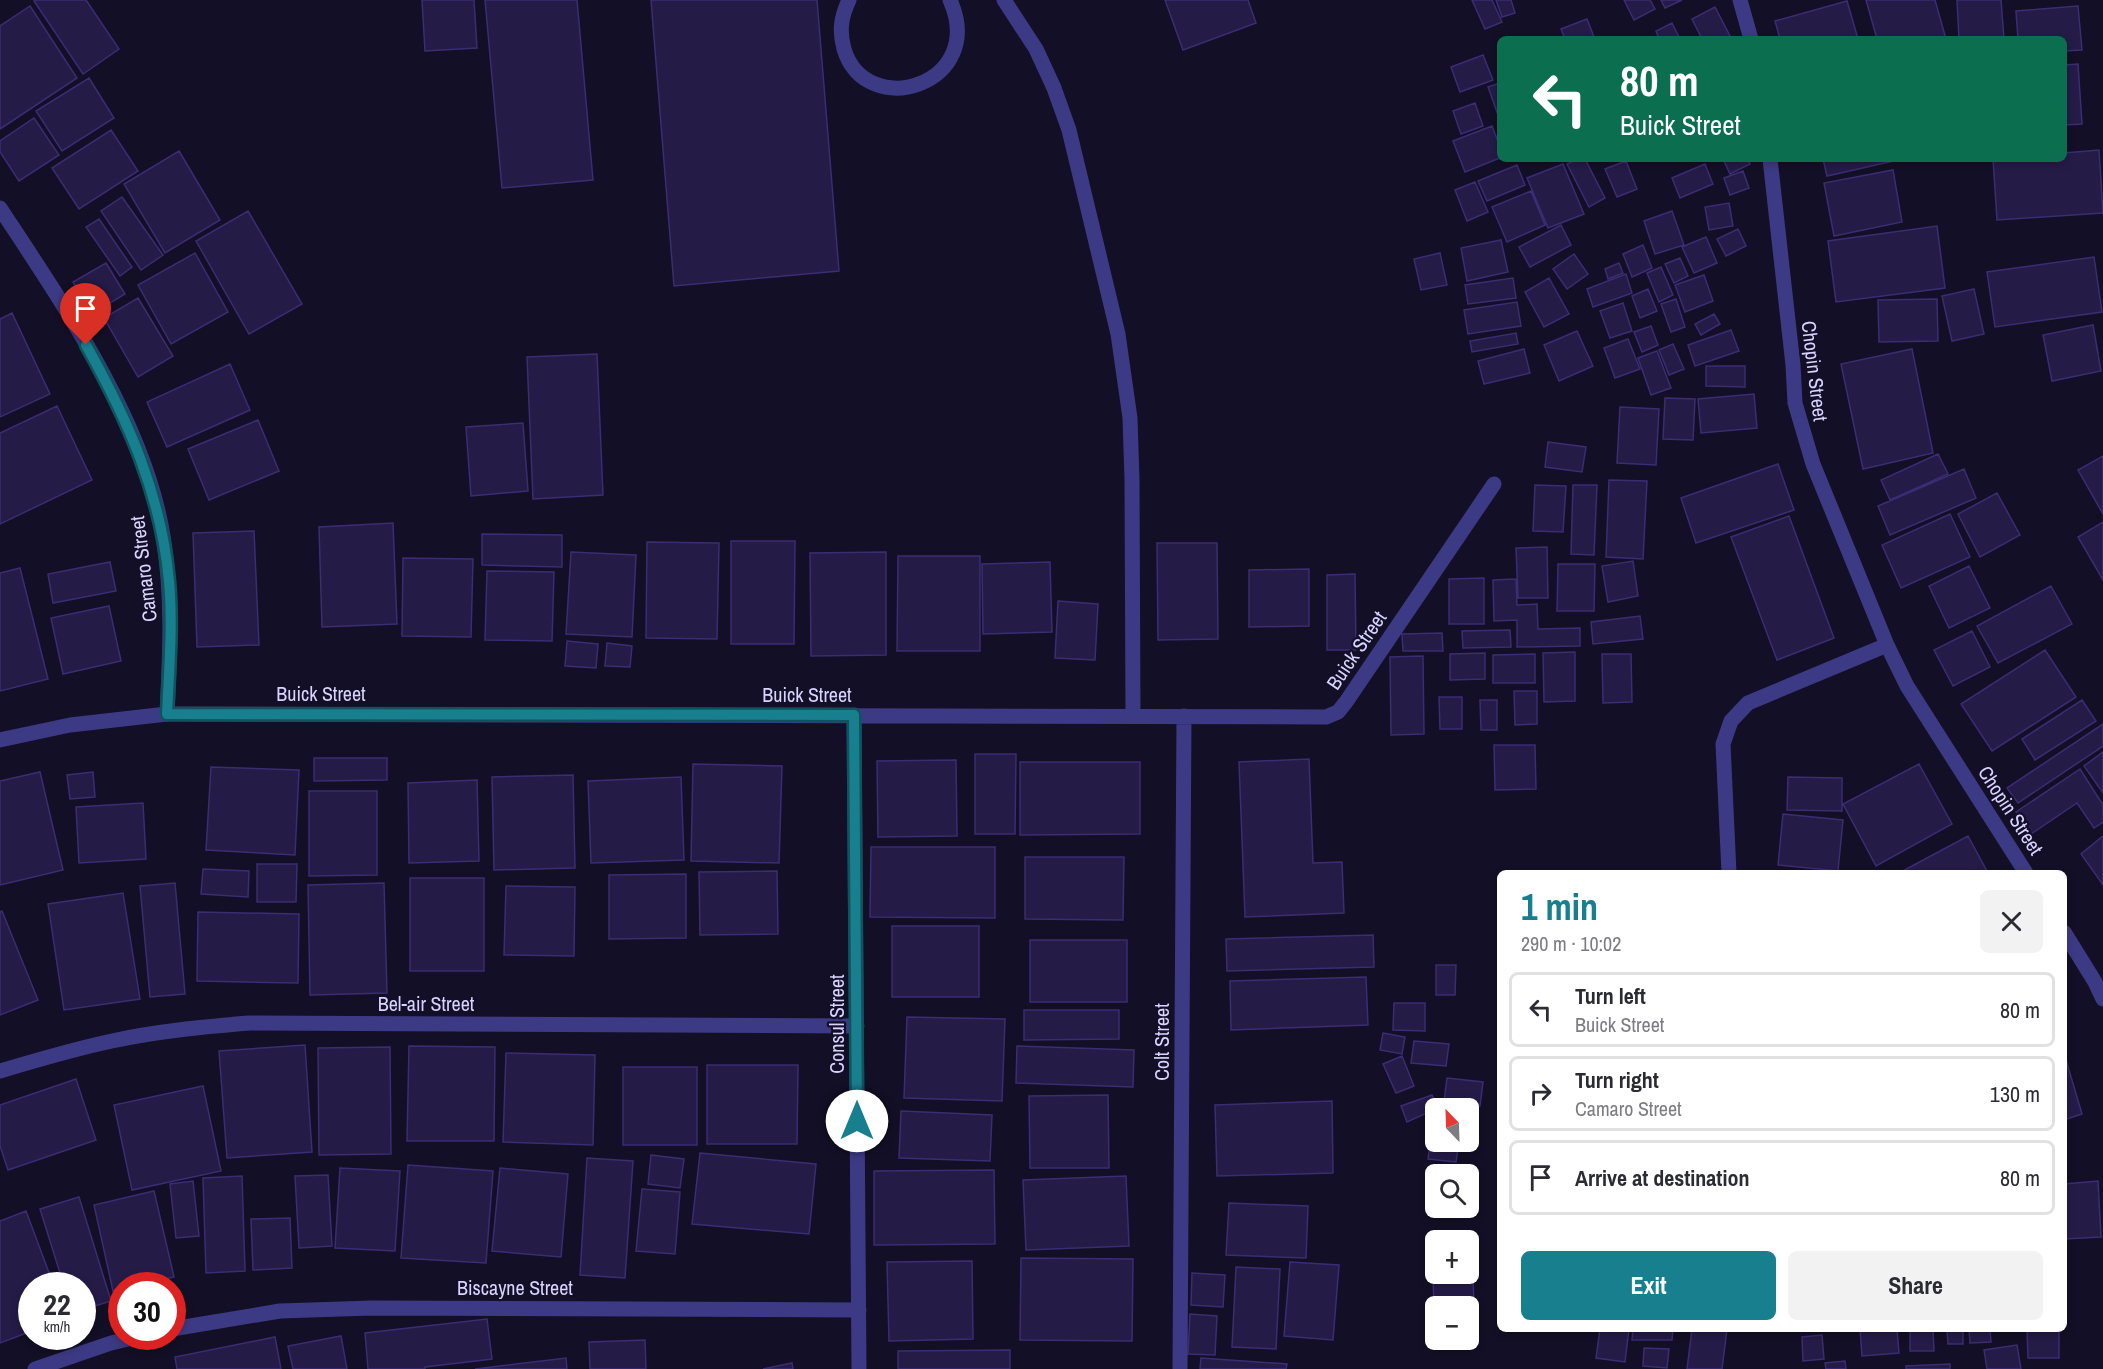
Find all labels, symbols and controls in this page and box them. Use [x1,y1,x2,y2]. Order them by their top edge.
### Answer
text: 80 m [1620,53,1699,109]
icon: left [1521,60,1599,138]
text: Buick Street [1620,107,1741,143]
pin [60,283,111,345]
icon: arrive [69,292,102,325]
street label: Chopin Street [1795,319,1835,423]
street label: Camaro Street [123,514,163,624]
street label: Buick Street [1320,605,1392,695]
street label: Buick Street [276,680,366,707]
street label: Buick Street [762,681,852,708]
street label: Chopin Street [1972,760,2050,860]
text: 1 min [1521,883,1598,931]
button: close [1980,890,2043,953]
text: 290 m · 10:02 [1521,930,1621,957]
street label: Consul Street [823,974,850,1074]
text: Turn left [1575,981,1646,1011]
street label: Bel-air Street [378,990,475,1017]
icon: left [1524,993,1557,1026]
text: 80 m [2000,995,2040,1025]
street label: Colt Street [1148,1003,1175,1081]
text: Buick Street [1575,1011,1664,1038]
text: Turn right [1575,1065,1659,1095]
icon: right [1524,1077,1557,1110]
text: 130 m [1990,1079,2040,1109]
position arrow [825,1089,889,1153]
text: Camaro Street [1575,1095,1682,1122]
north arrow [1425,1098,1479,1152]
map controls [1425,1098,1479,1350]
icon: arrive [1524,1161,1557,1194]
text: Arrive at destination [1575,1163,1749,1193]
text: 80 m [2000,1163,2040,1193]
button: search [1425,1164,1479,1218]
button: + [1425,1230,1479,1284]
button: Exit [1521,1251,1776,1320]
button: Share [1788,1251,2043,1320]
speed limit sign: 30 [108,1272,186,1350]
street label: Biscayne Street [457,1274,573,1301]
text: 22 [43,1284,71,1324]
button: − [1425,1296,1479,1350]
text: km/h [44,1316,70,1337]

